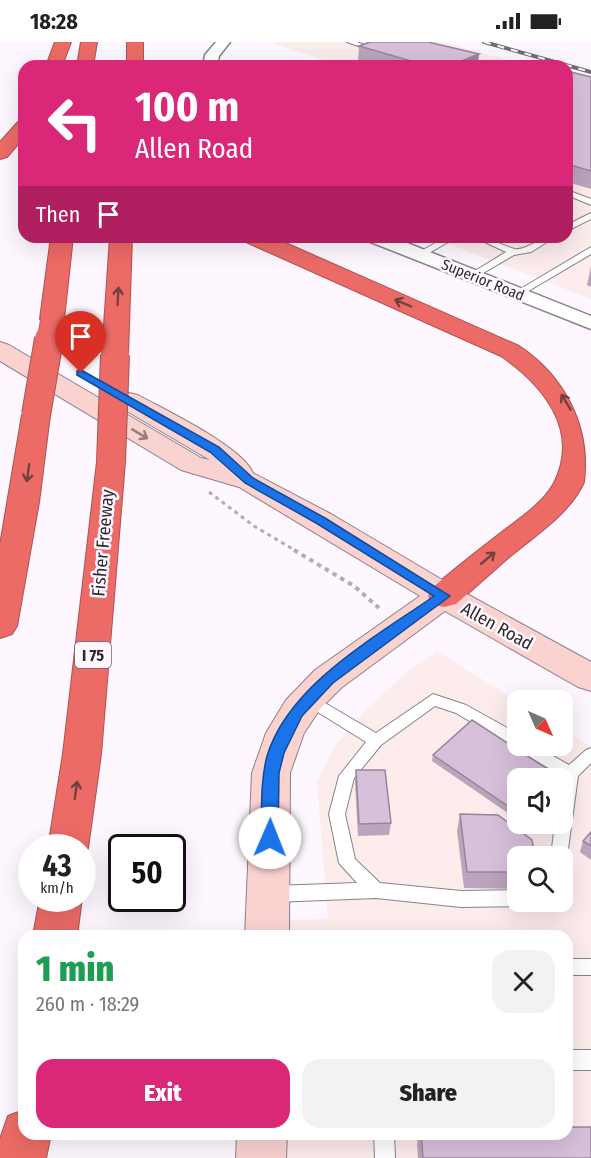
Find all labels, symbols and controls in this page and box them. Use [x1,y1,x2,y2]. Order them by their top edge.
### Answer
text: 18:28 [30,8,78,35]
text: 100 m [135,82,239,132]
icon: left [36,84,114,162]
text: Allen Road [135,133,253,165]
icon: arrive [92,198,125,231]
text: Then [36,201,80,228]
street label: Superior Road [439,255,527,305]
one-way arrow [113,287,124,307]
one-way arrow [394,297,412,308]
pin [55,311,106,373]
icon: arrive [64,320,97,353]
one-way arrow [560,394,572,411]
one-way arrow [131,428,148,440]
one-way arrow [22,463,33,483]
street label: Fisher Freeway [87,489,119,597]
one-way arrow [480,552,496,565]
street label: Allen Road [457,597,537,655]
road number: I 75 [75,642,111,668]
north arrow [507,690,573,756]
map controls [507,690,573,912]
button: sound [507,768,573,834]
one-way arrow [71,780,82,800]
position arrow [238,806,302,870]
speed limit sign: 50 [108,834,186,912]
button: search [507,846,573,912]
text: 43 [42,848,72,884]
text: km/h [40,879,74,897]
text: 1 min [36,947,114,991]
button: close [492,950,555,1013]
text: 260 m · 18:29 [36,992,139,1016]
button: Exit [36,1059,290,1128]
button: Share [302,1059,555,1128]

